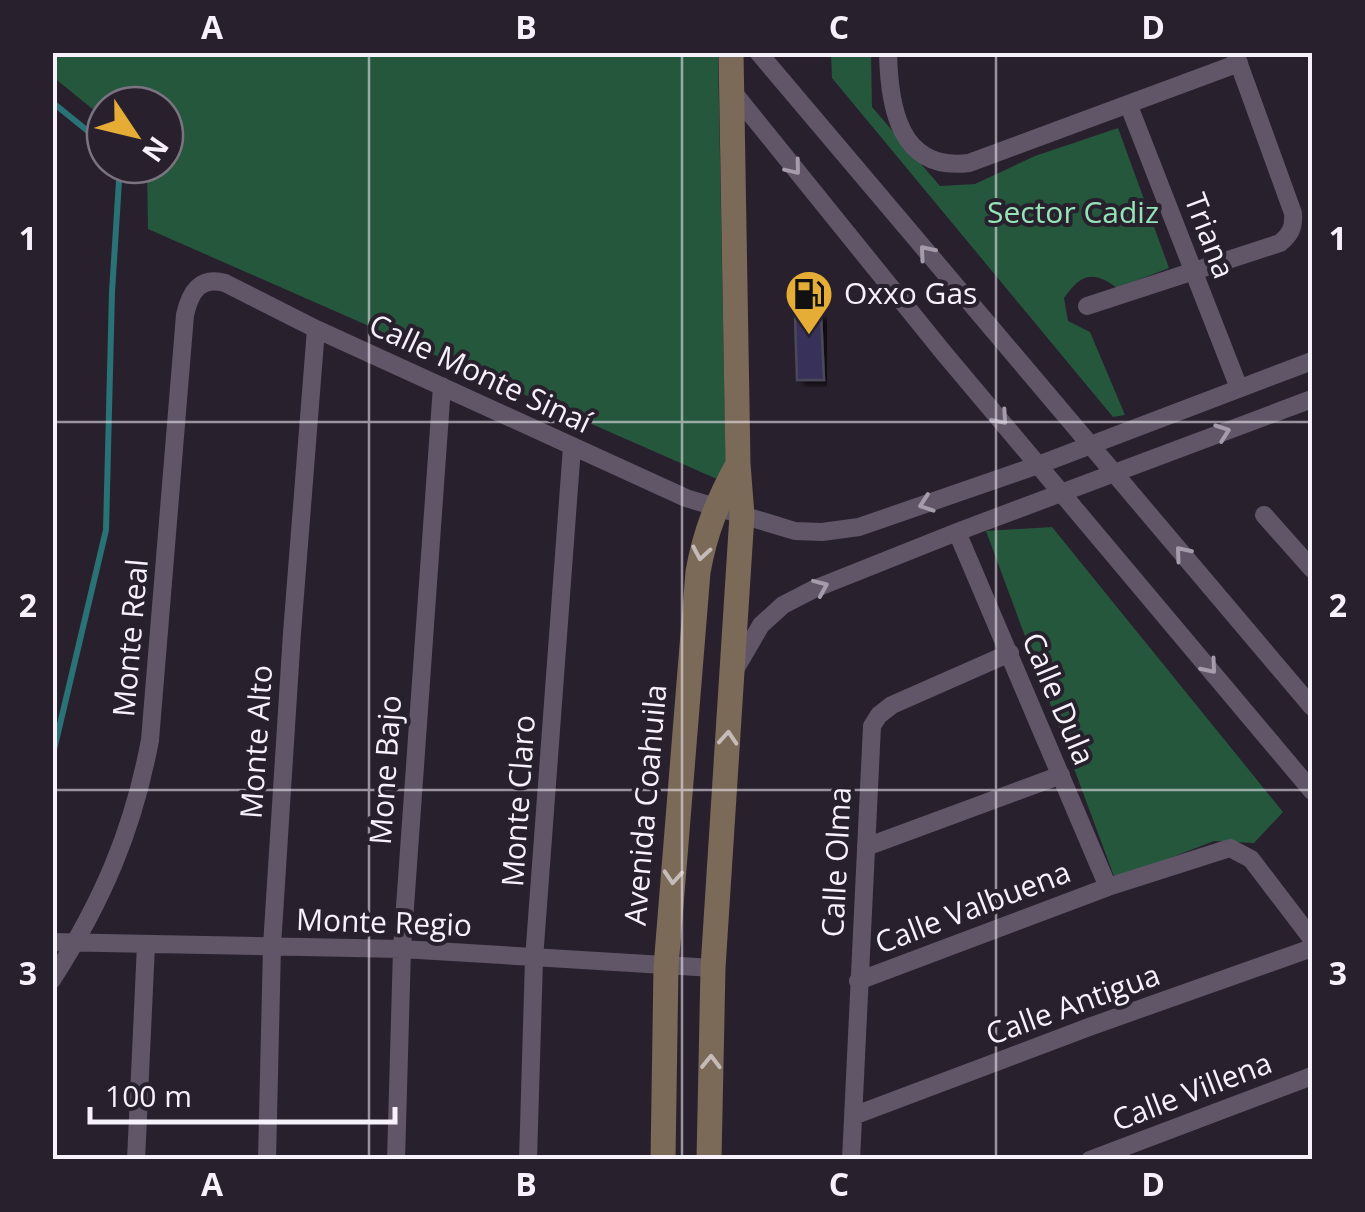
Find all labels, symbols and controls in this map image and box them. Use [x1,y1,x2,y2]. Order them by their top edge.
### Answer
text: A [201,5,224,48]
text: B [515,5,537,48]
text: C [829,5,849,48]
text: D [1141,5,1165,48]
north arrow [85,85,185,185]
text: N [134,130,178,170]
one-way arrow [782,156,800,174]
street label: Triana [1175,187,1245,284]
park label: Sector Cadiz [987,191,1159,232]
text: 1 [19,216,37,259]
text: 1 [1329,216,1347,259]
one-way arrow [920,245,938,263]
fuel station icon: Oxxo Gas [783,268,835,336]
place label: Oxxo Gas [844,272,977,313]
street label: Calle Monte Sinaí [363,303,600,443]
one-way arrow [989,407,1007,425]
one-way arrow [1213,423,1230,444]
one-way arrow [918,492,935,513]
one-way arrow [691,545,712,561]
one-way arrow [1175,546,1193,565]
street label: Monte Real [102,557,157,719]
one-way arrow [811,579,829,599]
text: 2 [19,583,37,626]
text: 2 [1329,583,1347,626]
street label: Calle Dula [1013,626,1106,771]
one-way arrow [1198,656,1216,674]
street label: Monte Alto [230,664,281,820]
street label: Avenida Coahuila [614,683,675,927]
street label: Mone Bajo [359,694,410,846]
street label: Monte Claro [491,714,544,888]
one-way arrow [717,729,738,745]
street label: Calle Olma [811,786,860,938]
street label: Calle Valbuena [869,851,1076,963]
one-way arrow [663,869,684,885]
street label: Monte Regio [295,898,473,945]
text: 3 [19,951,37,994]
text: 3 [1329,951,1347,994]
street label: Calle Antigua [980,953,1165,1054]
street label: Calle Villena [1106,1041,1277,1140]
one-way arrow [700,1054,722,1070]
scale bar [90,1062,395,1124]
text: 100 m [105,1075,192,1116]
text: A [201,1162,224,1205]
text: B [515,1162,537,1205]
text: C [829,1162,849,1205]
text: D [1141,1162,1165,1205]

